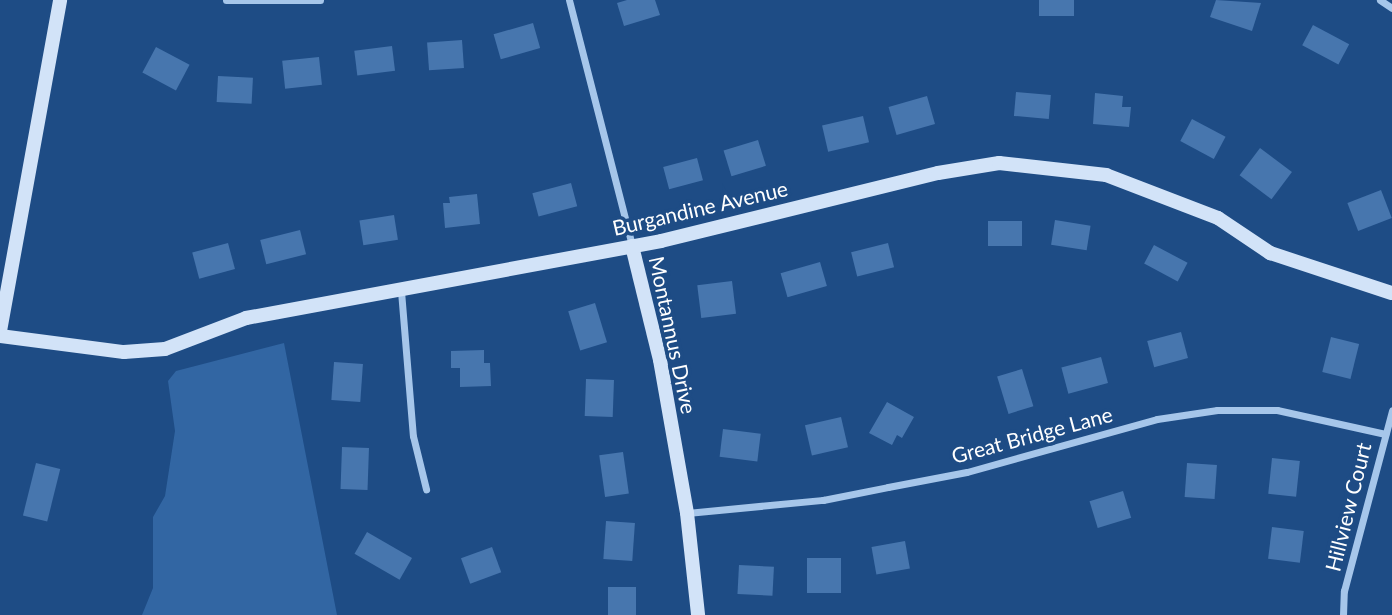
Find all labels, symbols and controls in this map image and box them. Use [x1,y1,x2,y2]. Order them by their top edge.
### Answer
street label: Burgandine Avenue [609,175,791,241]
street label: Montannus Drive [644,254,702,416]
street label: Great Bridge Lane [949,401,1115,469]
street label: Hillview Court [1320,440,1376,574]

